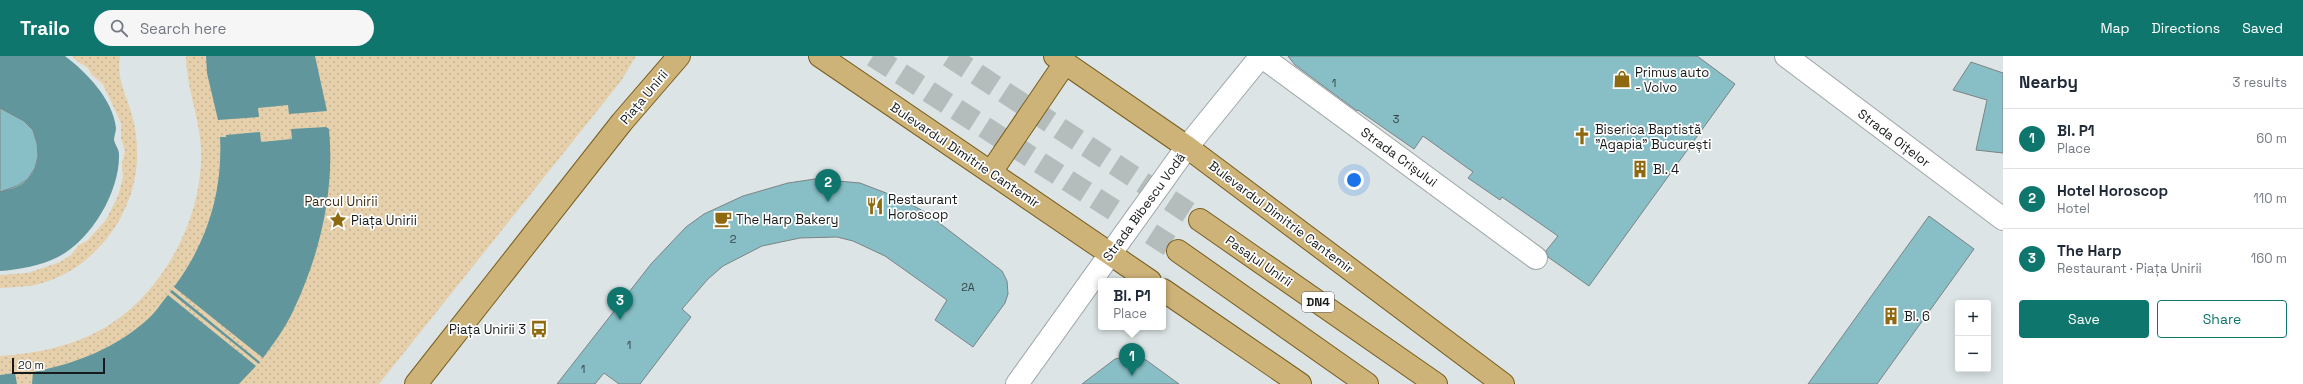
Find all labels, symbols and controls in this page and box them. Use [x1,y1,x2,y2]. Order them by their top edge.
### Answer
search box [94,10,374,46]
text: Trailo [20,16,70,41]
icon: search [108,17,130,39]
text: Search here [140,19,226,38]
text: Map [2100,19,2130,37]
text: Directions [2152,19,2220,37]
text: Saved [2242,19,2283,37]
place label: Primus auto - Volvo [1635,64,1709,96]
street label: Piața Unirii [616,66,672,128]
shop icon: Primus auto - Volvo [1612,69,1632,89]
text: Nearby [2019,71,2078,93]
text: 3 results [2233,74,2287,91]
house number: 1 [1332,76,1336,90]
street label: Bulevardul Dimitrie Cantemir [887,99,1043,211]
street label: Strada Oițelor [1854,105,1934,171]
house number: 3 [1393,112,1400,126]
place label: Biserica Baptistă "Agapia" București [1595,121,1711,153]
text: Bl. P1 [2057,121,2095,140]
street label: Strada Crișului [1357,123,1441,191]
church icon: Biserica Baptistă "Agapia" București [1572,126,1592,146]
text: 1 [2029,130,2035,147]
text: 60 m [2256,130,2287,147]
text: Place [2057,140,2091,157]
street label: Strada Bibescu Vodă [1099,149,1189,265]
street label: Bulevardul Dimitrie Cantemir [1205,157,1357,277]
building icon: Bl. 4 [1630,159,1650,179]
place label: Bl. 4 [1653,161,1679,178]
pin: 2 [815,169,841,202]
your location [1344,170,1364,190]
text: Hotel Horoscop [2057,181,2168,200]
text: 2 [2028,190,2036,207]
text: 110 m [2253,190,2287,207]
place label: Restaurant Horoscop [888,191,958,223]
park label: Parcul Unirii [304,193,378,210]
restaurant icon: Restaurant Horoscop [865,196,885,216]
text: Hotel [2057,200,2090,217]
cafe icon: The Harp Bakery [713,209,733,229]
place icon: Piața Unirii [328,210,348,230]
place label: The Harp Bakery [736,211,839,228]
place label: Piața Unirii [351,212,417,229]
house number: 2 [730,232,737,246]
street label: Pasajul Unirii [1222,232,1296,290]
text: The Harp [2057,241,2122,260]
text: 3 [2028,250,2036,267]
text: 160 m [2251,250,2287,267]
text: Restaurant · Piața Unirii [2057,260,2202,277]
popup [1098,278,1166,330]
house number: 2A [961,280,975,294]
text: Bl. P1 [1113,286,1151,305]
pin: 3 [607,287,633,320]
road number: DN4 [1302,292,1334,312]
map controls [1955,300,1991,372]
button: + [1955,300,1991,336]
button: Save [2019,300,2149,338]
button: Share [2157,300,2287,338]
text: Place [1113,305,1147,322]
building icon: Bl. 6 [1881,306,1901,326]
place label: Bl. 6 [1904,308,1930,325]
bus stop icon: Piața Unirii 3 [529,319,549,339]
place label: Piața Unirii 3 [449,321,526,338]
button: − [1955,336,1991,372]
house number: 1 [627,338,631,352]
pin: 1 [1119,343,1145,376]
scale bar [12,356,105,375]
text: 20 m [18,358,44,372]
house number: 1 [581,362,585,376]

